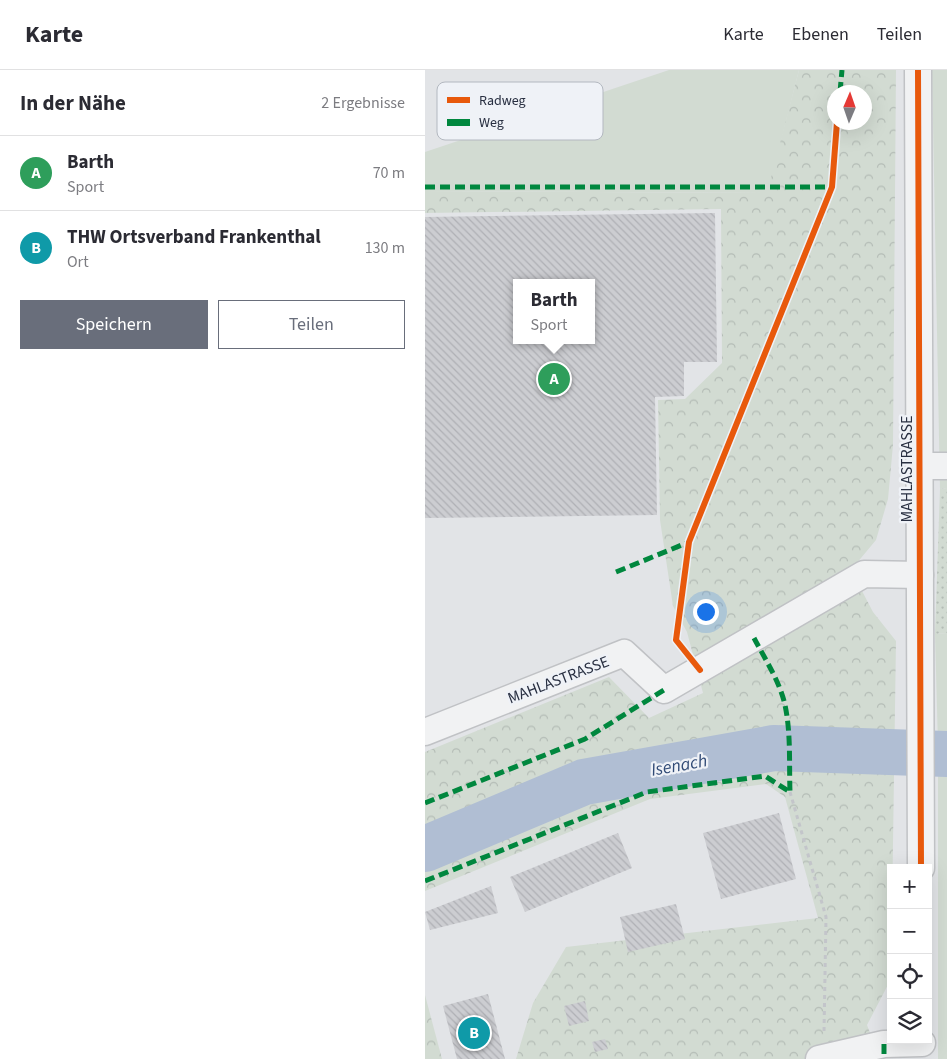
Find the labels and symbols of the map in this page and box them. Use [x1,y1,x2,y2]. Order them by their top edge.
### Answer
legend [437,82,603,140]
north arrow [827,85,872,130]
text: Radweg [479,91,526,111]
text: Weg [479,113,504,133]
pin: A [538,360,570,398]
street label: MAHLASTRASSE [896,415,918,523]
your location [693,599,719,625]
street label: MAHLASTRASSE [504,650,612,709]
water label: Isenach [649,748,709,783]
pin: B [458,1014,490,1052]

